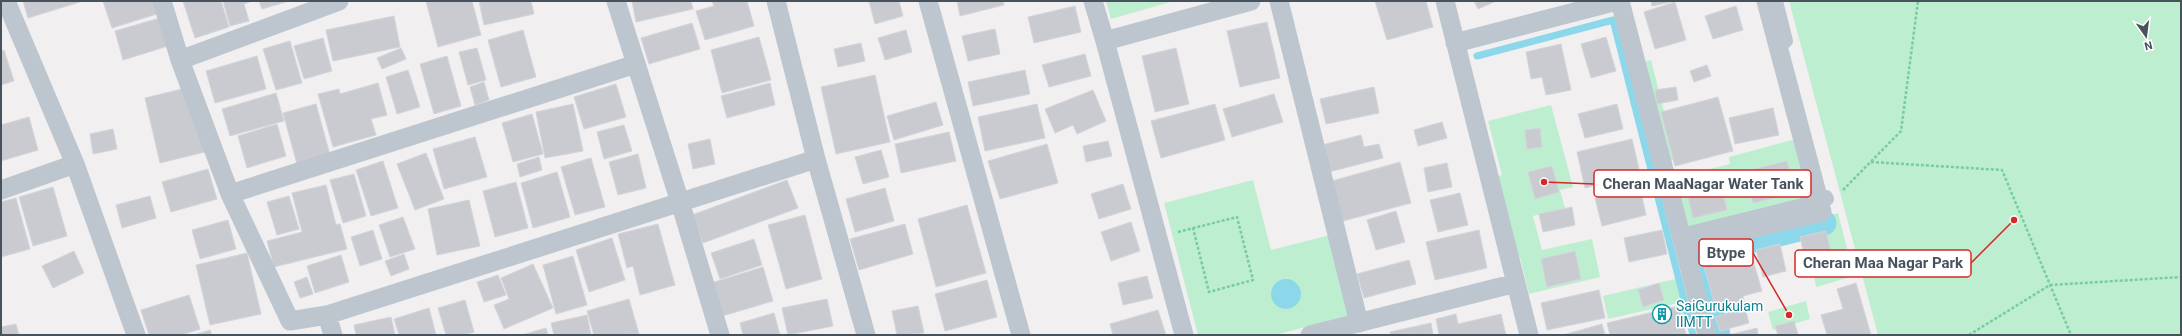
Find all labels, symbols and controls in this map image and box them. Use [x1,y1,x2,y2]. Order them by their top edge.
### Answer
north arrow [2126,16,2166,56]
text: N [2143,38,2154,53]
callout: Cheran MaaNagar Water Tank [1594,170,1811,197]
text: Cheran MaaNagar Water Tank [1603,175,1804,193]
callout: Btype [1699,239,1753,266]
text: Btype [1707,244,1745,262]
callout: Cheran Maa Nagar Park [1795,250,1971,277]
text: Cheran Maa Nagar Park [1803,254,1964,272]
place label: SaiGurukulam IIMTT [1676,298,1763,330]
building icon: SaiGurukulam IIMTT [1651,303,1673,325]

